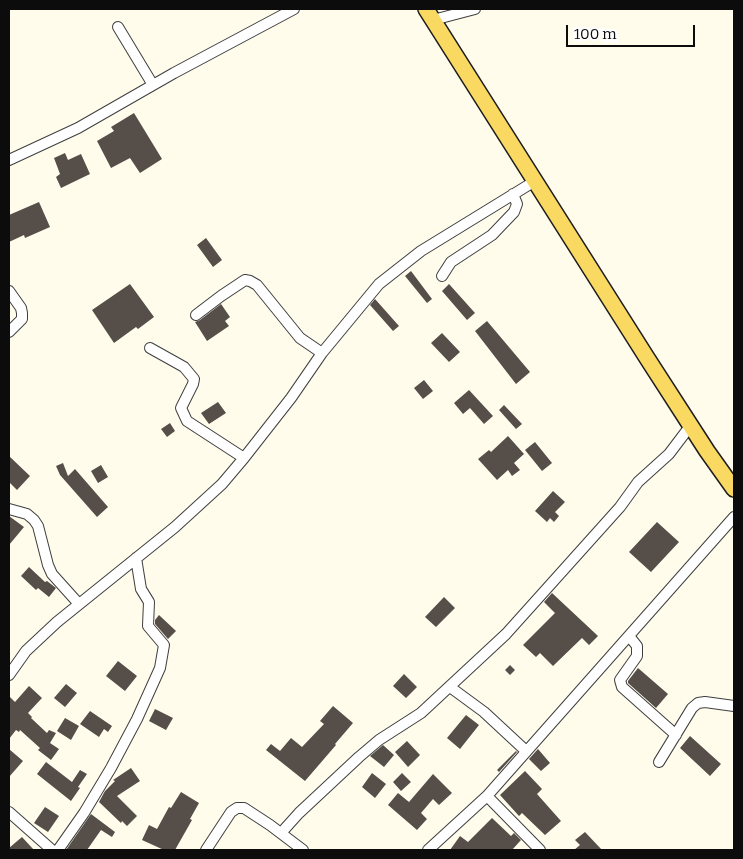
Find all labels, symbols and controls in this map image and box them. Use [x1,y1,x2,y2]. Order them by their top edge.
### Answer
scale bar [568,15,697,47]
text: 100 m [574,25,617,43]

